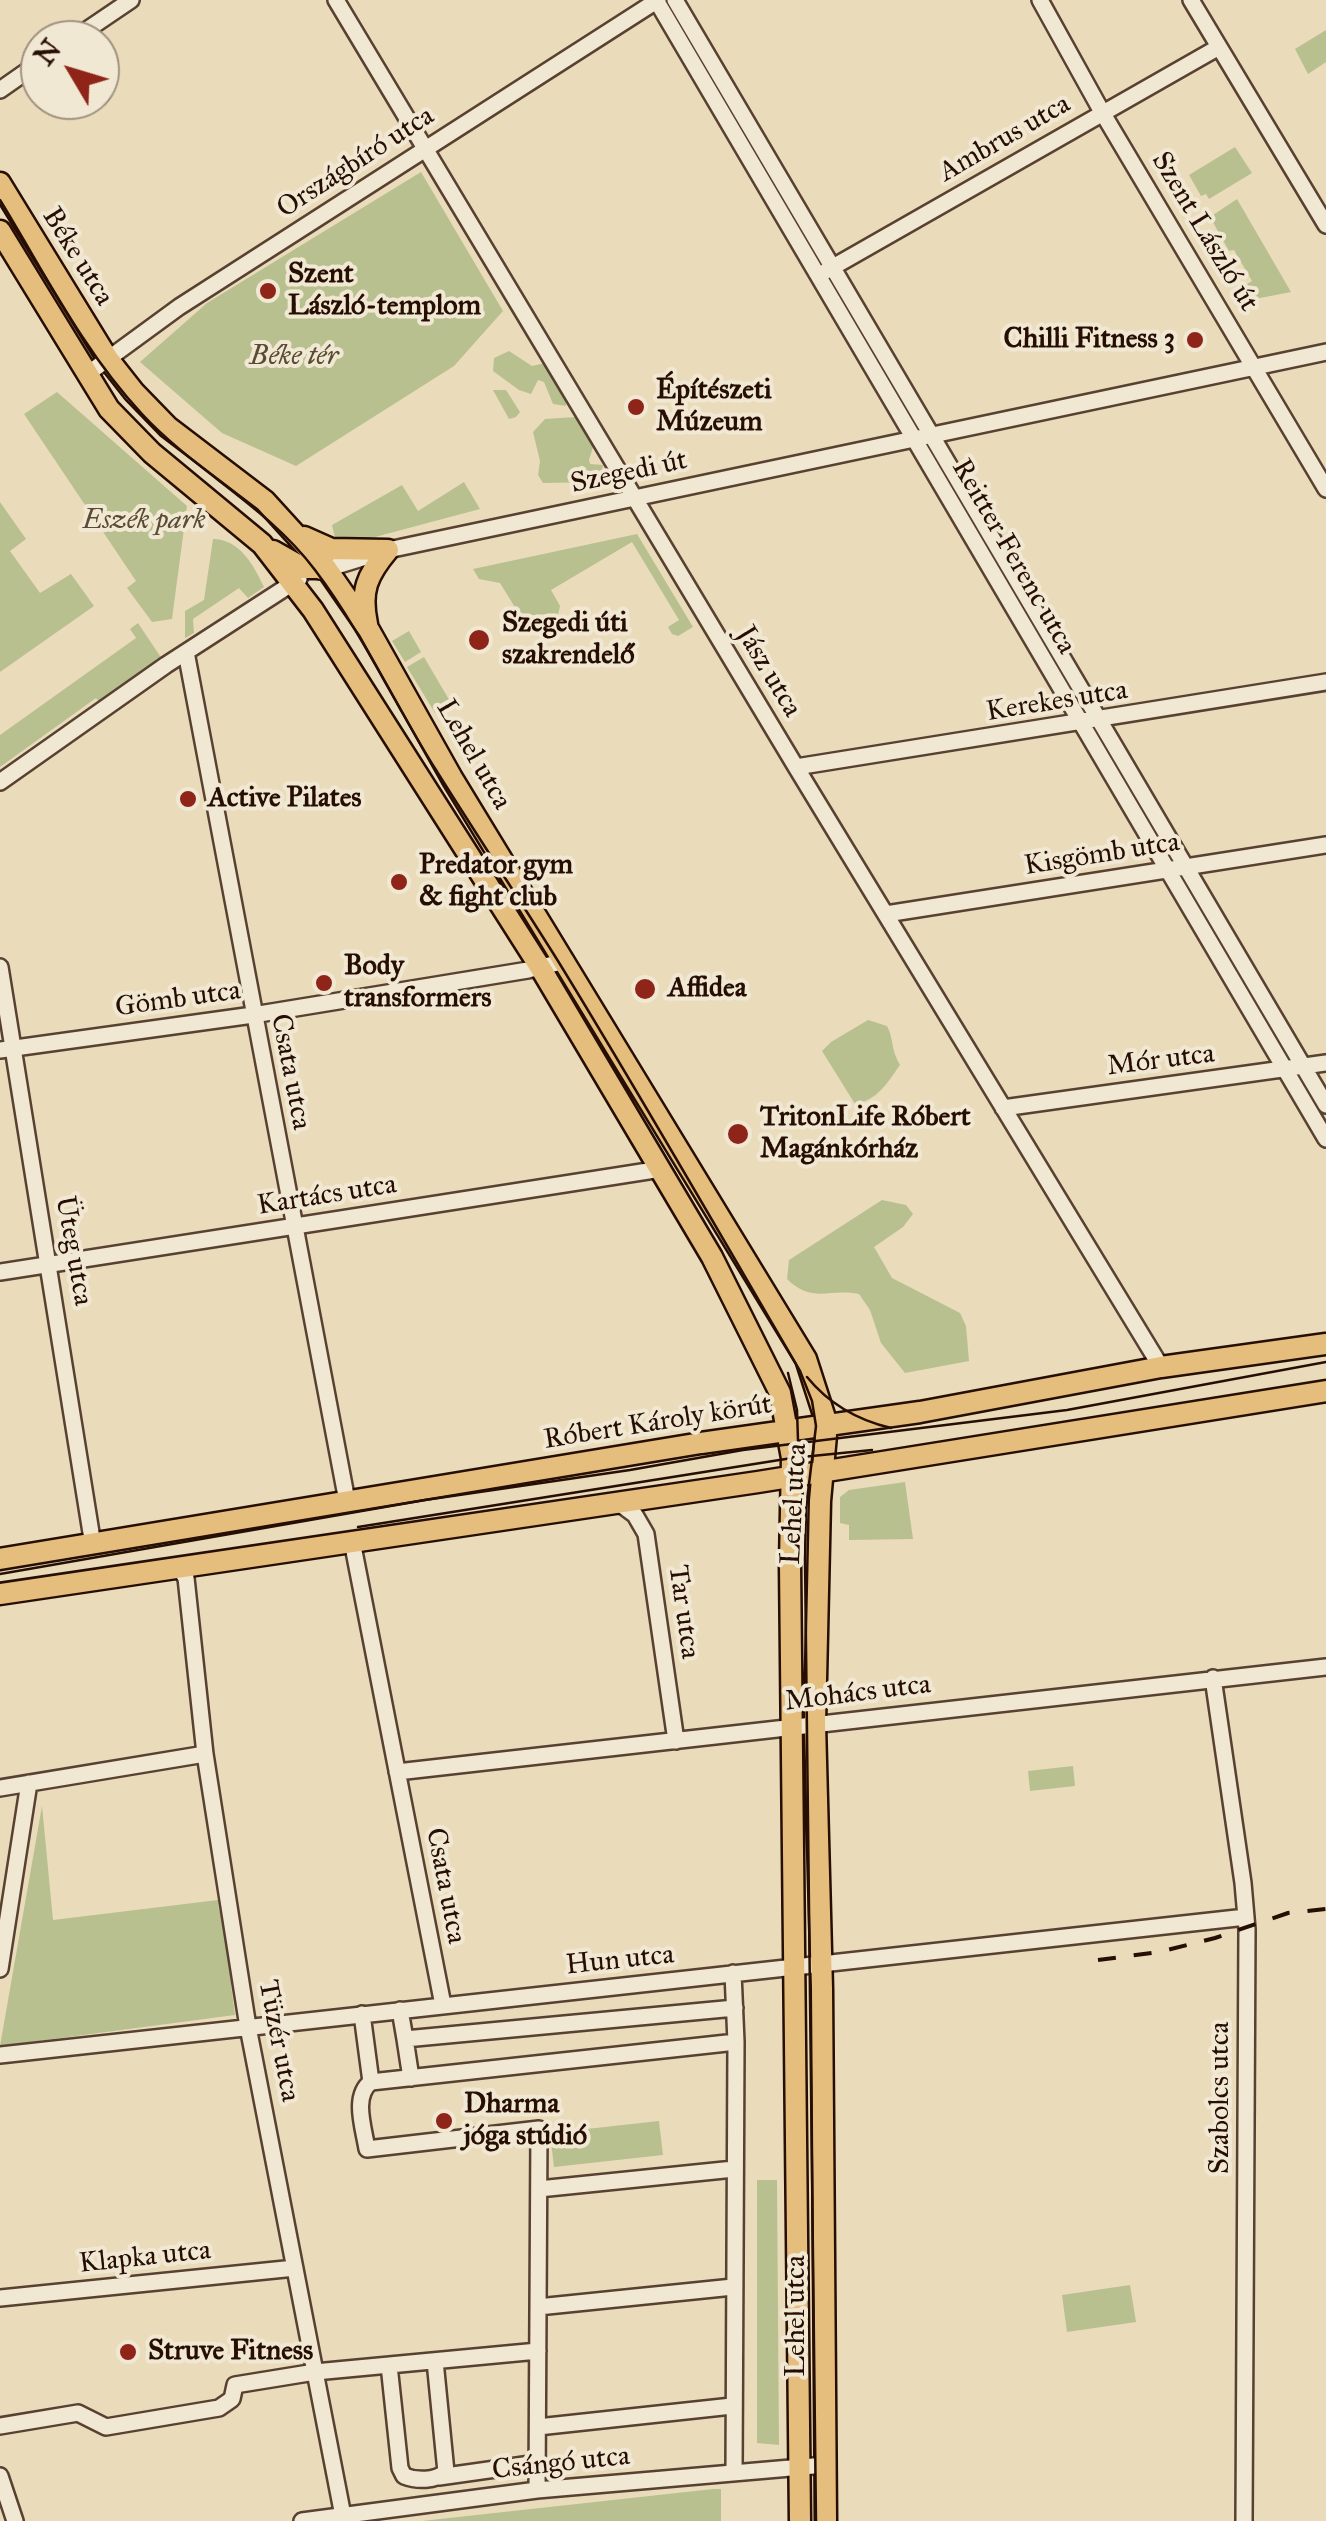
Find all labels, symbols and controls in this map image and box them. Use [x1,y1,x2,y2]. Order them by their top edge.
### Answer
north arrow [20,20,120,120]
text: N [26,32,69,73]
street label: Ambrus utca [933,88,1077,190]
street label: Országbíró utca [271,100,441,226]
street label: Szent László út [1143,146,1265,318]
street label: Béke utca [34,202,120,312]
place label: Szent László-templom [288,258,481,324]
marker: Szent László-templom [257,280,279,302]
place label: Chilli Fitness 3 [1004,323,1175,357]
marker: Chilli Fitness 3 [1184,329,1206,351]
park label: Béke tér [250,340,338,374]
place label: Építészeti Múzeum [656,374,772,440]
marker: Építészeti Múzeum [625,396,647,418]
street label: Szegedi út [568,444,690,502]
street label: Reitter Ferenc utca [944,454,1082,660]
park label: Eszék park [82,504,206,538]
place label: Szegedi úti szakrendelő [502,607,635,673]
street label: Jász utca [728,620,808,724]
marker: Szegedi úti szakrendelő [466,627,492,653]
street label: Kerekes utca [984,674,1130,730]
street label: Lehel utca [428,694,518,816]
place label: Active Pilates [208,782,362,816]
marker: Active Pilates [177,788,199,810]
street label: Kisgömb utca [1022,826,1182,884]
place label: Predator gym & fight club [419,849,573,915]
marker: Predator gym & fight club [388,871,410,893]
place label: Body transformers [344,950,491,1016]
marker: Body transformers [313,972,335,994]
place label: Affidea [668,972,747,1006]
street label: Gömb utca [113,975,243,1025]
marker: Affidea [632,976,658,1002]
street label: Csata utca [262,1011,318,1133]
street label: Mór utca [1105,1038,1217,1084]
place label: TritonLife Róbert Magánkórház [760,1101,971,1167]
marker: TritonLife Róbert Magánkórház [725,1121,751,1147]
street label: Kartács utca [255,1168,399,1224]
street label: Üteg utca [47,1194,99,1308]
street label: Róbert Károly körút [542,1388,774,1458]
street label: Lehel utca [775,1442,815,1566]
street label: Tar utca [660,1563,706,1661]
street label: Mohács utca [783,1668,933,1720]
street label: Csata utca [417,1825,473,1947]
street label: Hun utca [564,1939,676,1983]
street label: Tüzér utca [250,1977,306,2105]
street label: Szabolcs utca [1204,2022,1238,2174]
place label: Dharma jóga stúdió [464,2088,587,2154]
marker: Dharma jóga stúdió [433,2110,455,2132]
street label: Klapka utca [77,2234,213,2282]
street label: Lehel utca [780,2255,814,2377]
place label: Struve Fitness [148,2335,313,2369]
marker: Struve Fitness [117,2341,139,2363]
street label: Csángó utca [491,2440,631,2488]

